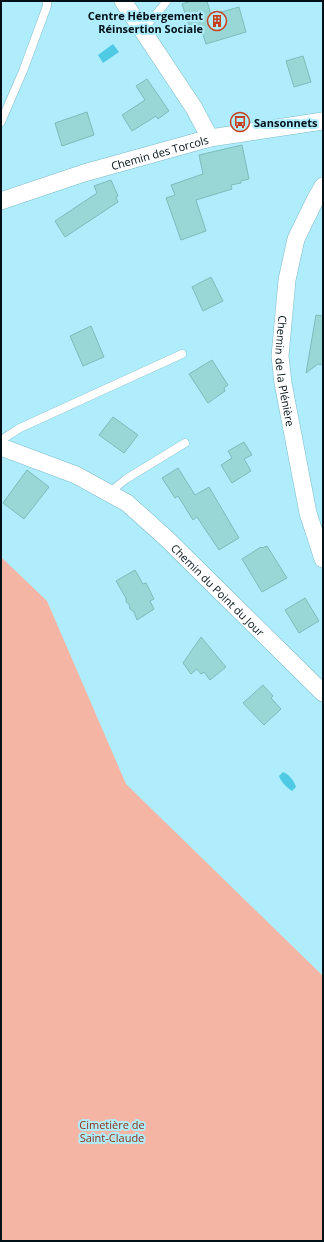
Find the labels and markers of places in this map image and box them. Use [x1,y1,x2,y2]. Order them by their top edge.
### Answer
place label: Centre Hébergement Réinsertion Sociale [88,8,203,36]
building icon: Centre Hébergement Réinsertion Sociale [206,10,228,32]
bus stop icon: Sansonnets [229,111,251,133]
place label: Sansonnets [254,115,318,130]

